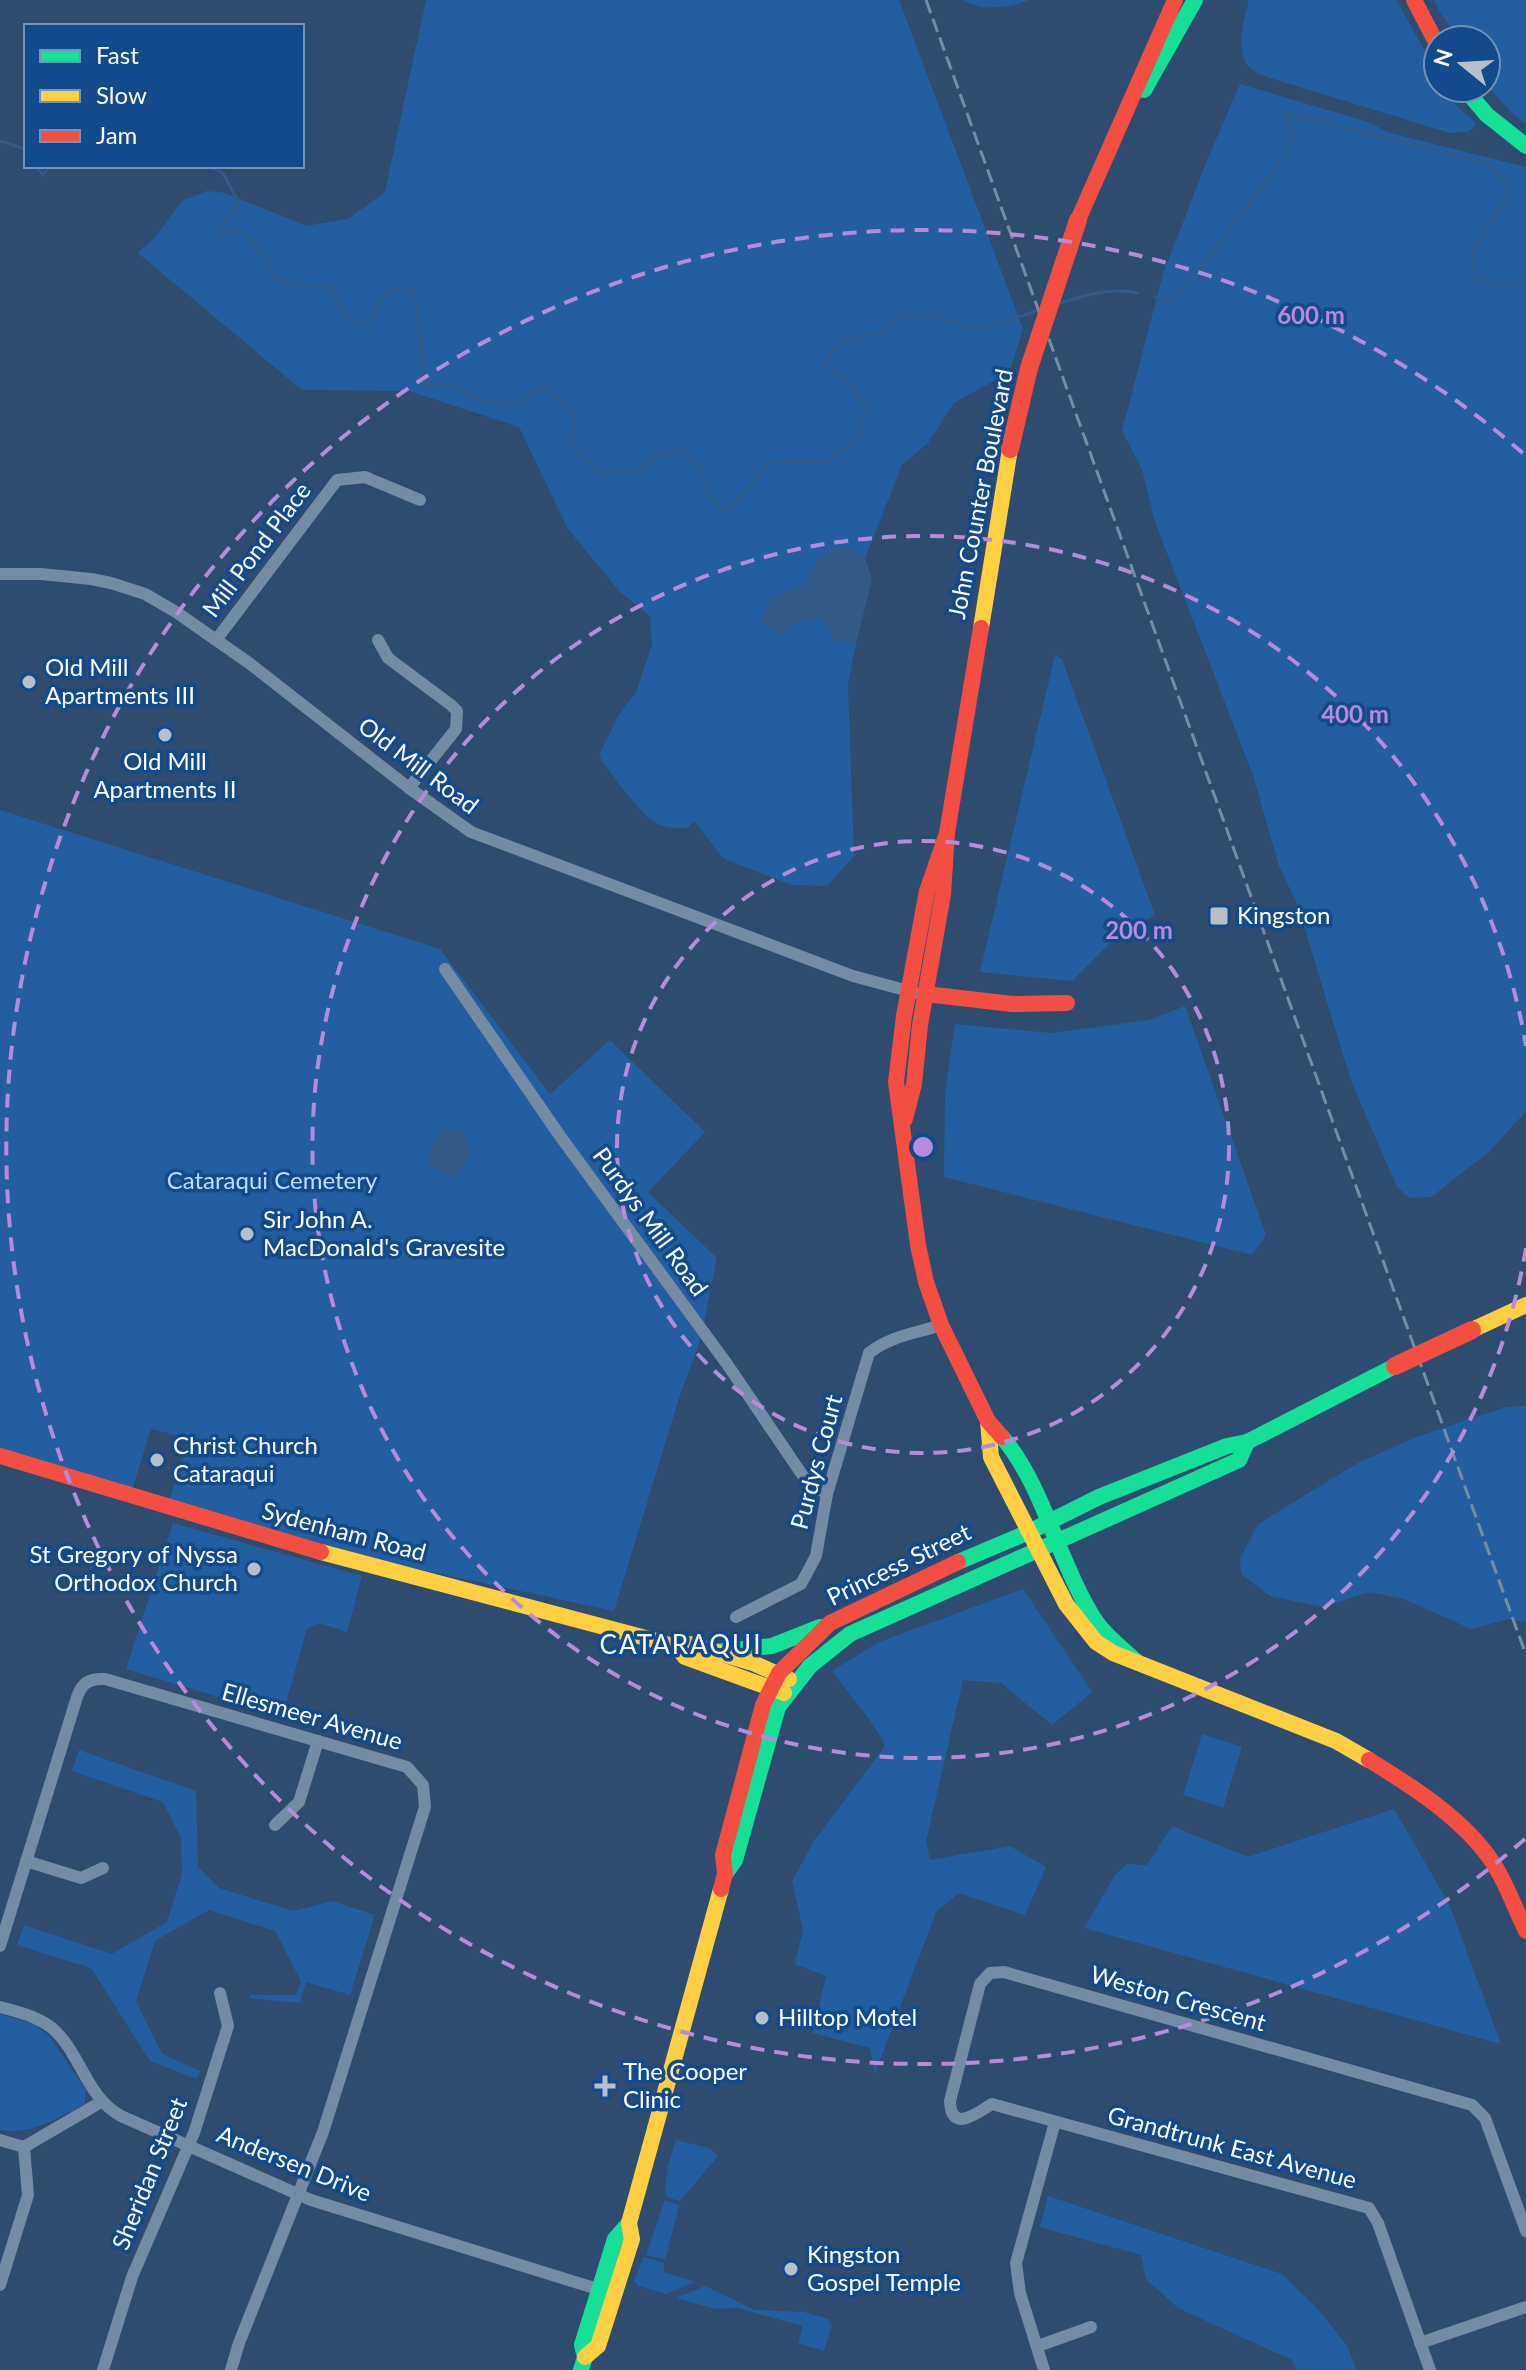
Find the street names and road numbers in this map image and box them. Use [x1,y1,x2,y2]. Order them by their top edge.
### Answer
street label: John Counter Boulevard [941,366,1018,621]
street label: Mill Pond Place [196,476,316,622]
street label: Old Mill Road [353,710,485,819]
street label: Purdys Mill Road [588,1141,715,1301]
street label: Purdys Court [784,1391,848,1532]
street label: Sydenham Road [259,1495,429,1566]
street label: Princess Street [822,1516,975,1611]
street label: Ellesmeer Avenue [219,1676,406,1755]
street label: Weston Crescent [1087,1959,1270,2037]
street label: Sheridan Street [105,2093,192,2254]
street label: Grandtrunk East Avenue [1105,2099,1360,2194]
street label: Andersen Drive [213,2118,376,2207]

